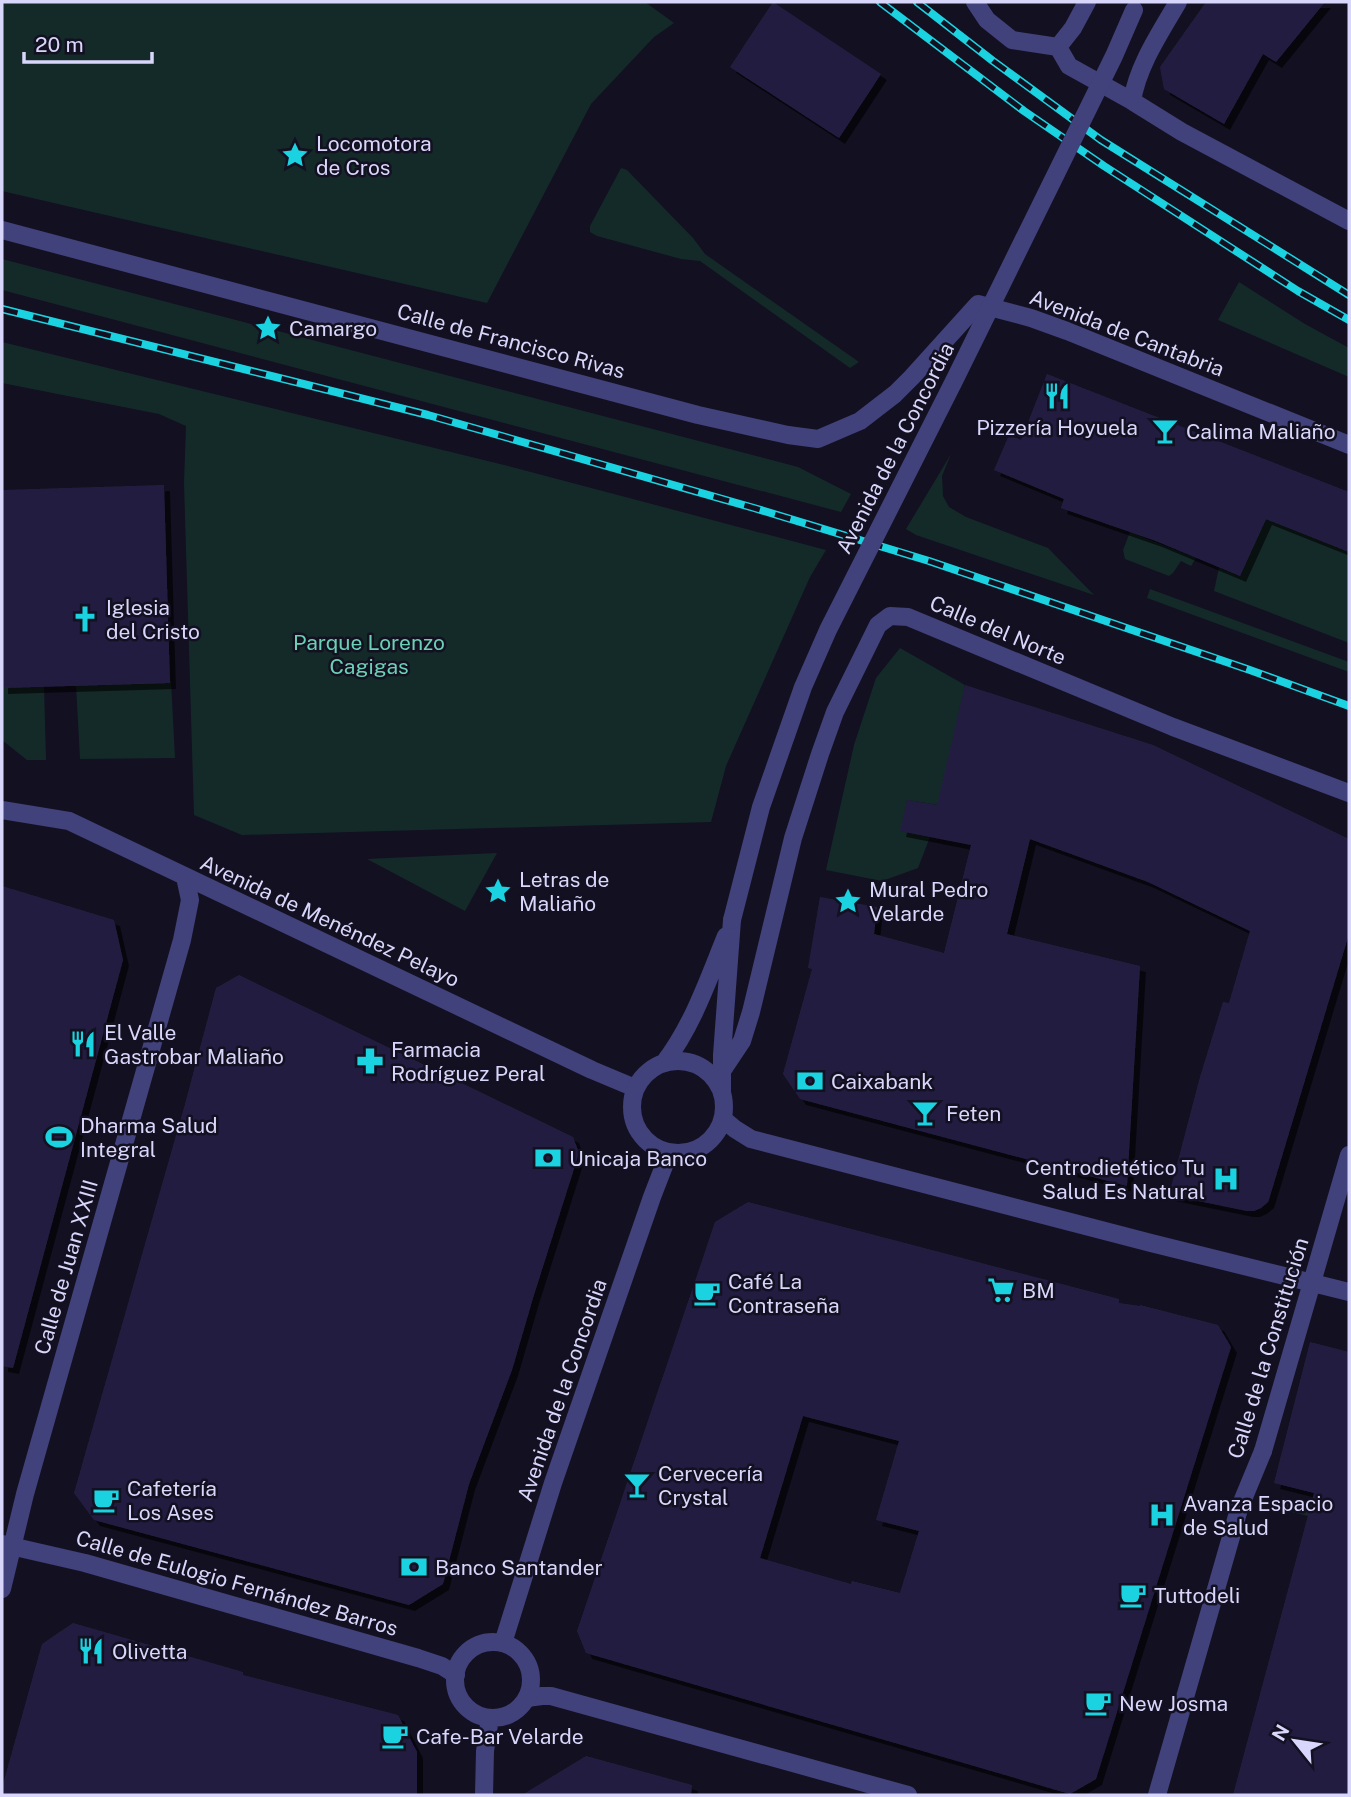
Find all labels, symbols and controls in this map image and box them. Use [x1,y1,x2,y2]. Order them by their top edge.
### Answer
scale bar [24,21,152,65]
text: 20 m [35,32,84,57]
place label: Locomotora de Cros [316,131,432,180]
place icon: Locomotora de Cros [280,140,310,170]
street label: Avenida de Cantabria [1026,284,1228,382]
street label: Calle de Francisco Rivas [394,299,628,383]
place icon: Camargo [253,313,283,343]
place label: Camargo [289,316,377,341]
street label: Avenida de la Concordia [831,338,959,558]
restaurant icon: Pizzería Hoyuela [1042,381,1072,411]
place label: Pizzería Hoyuela [976,415,1138,440]
bar icon: Calima Maliaño [1150,416,1180,446]
place label: Calima Maliaño [1186,419,1336,444]
street label: Calle del Norte [926,590,1070,670]
place label: Iglesia del Cristo [106,595,200,644]
church icon: Iglesia del Cristo [70,604,100,634]
park label: Parque Lorenzo Cagigas [293,630,445,679]
street label: Avenida de Menéndez Pelayo [196,850,464,992]
place label: Letras de Maliaño [519,867,609,916]
place icon: Letras de Maliaño [483,876,513,906]
place label: Mural Pedro Velarde [869,877,989,926]
place icon: Mural Pedro Velarde [833,886,863,916]
place label: El Valle Gastrobar Maliaño [104,1020,284,1069]
restaurant icon: El Valle Gastrobar Maliaño [68,1029,98,1059]
place label: Farmacia Rodríguez Peral [391,1037,545,1086]
pharmacy icon: Farmacia Rodríguez Peral [355,1046,385,1076]
bank icon: Caixabank [795,1066,825,1096]
place label: Caixabank [831,1069,933,1094]
bar icon: Feten [910,1098,940,1128]
place label: Feten [946,1101,1001,1126]
place label: Dharma Salud Integral [80,1113,218,1162]
sports icon: Dharma Salud Integral [44,1122,74,1152]
bank icon: Unicaja Banco [533,1143,563,1173]
place label: Unicaja Banco [569,1146,707,1171]
place label: Centrodietético Tu Salud Es Natural [1025,1155,1205,1204]
hospital icon: Centrodietético Tu Salud Es Natural [1211,1164,1241,1194]
street label: Calle de Juan XXIII [29,1177,103,1357]
street label: Calle de la Constitución [1222,1235,1314,1461]
place label: Café La Contraseña [728,1269,840,1318]
street label: Avenida de la Concordia [512,1275,612,1505]
supermarket icon: BM [986,1275,1016,1305]
cafe icon: Café La Contraseña [692,1278,722,1308]
place label: BM [1022,1278,1055,1303]
place label: Cervecería Crystal [658,1461,763,1510]
bar icon: Cervecería Crystal [622,1470,652,1500]
place label: Cafetería Los Ases [127,1476,217,1525]
cafe icon: Cafetería Los Ases [91,1485,121,1515]
place label: Avanza Espacio de Salud [1183,1491,1333,1540]
hospital icon: Avanza Espacio de Salud [1147,1500,1177,1530]
street label: Calle de Eulogio Fernández Barros [73,1525,401,1641]
bank icon: Banco Santander [399,1552,429,1582]
place label: Banco Santander [435,1555,603,1580]
cafe icon: Tuttodeli [1118,1580,1148,1610]
place label: Tuttodeli [1154,1583,1240,1608]
restaurant icon: Olivetta [76,1636,106,1666]
place label: Olivetta [112,1639,187,1664]
cafe icon: New Josma [1083,1688,1113,1718]
place label: New Josma [1119,1691,1228,1716]
north arrow [1260,1706,1330,1776]
cafe icon: Cafe-Bar Velarde [380,1721,410,1751]
text: N [1267,1721,1294,1744]
place label: Cafe-Bar Velarde [416,1724,584,1749]

